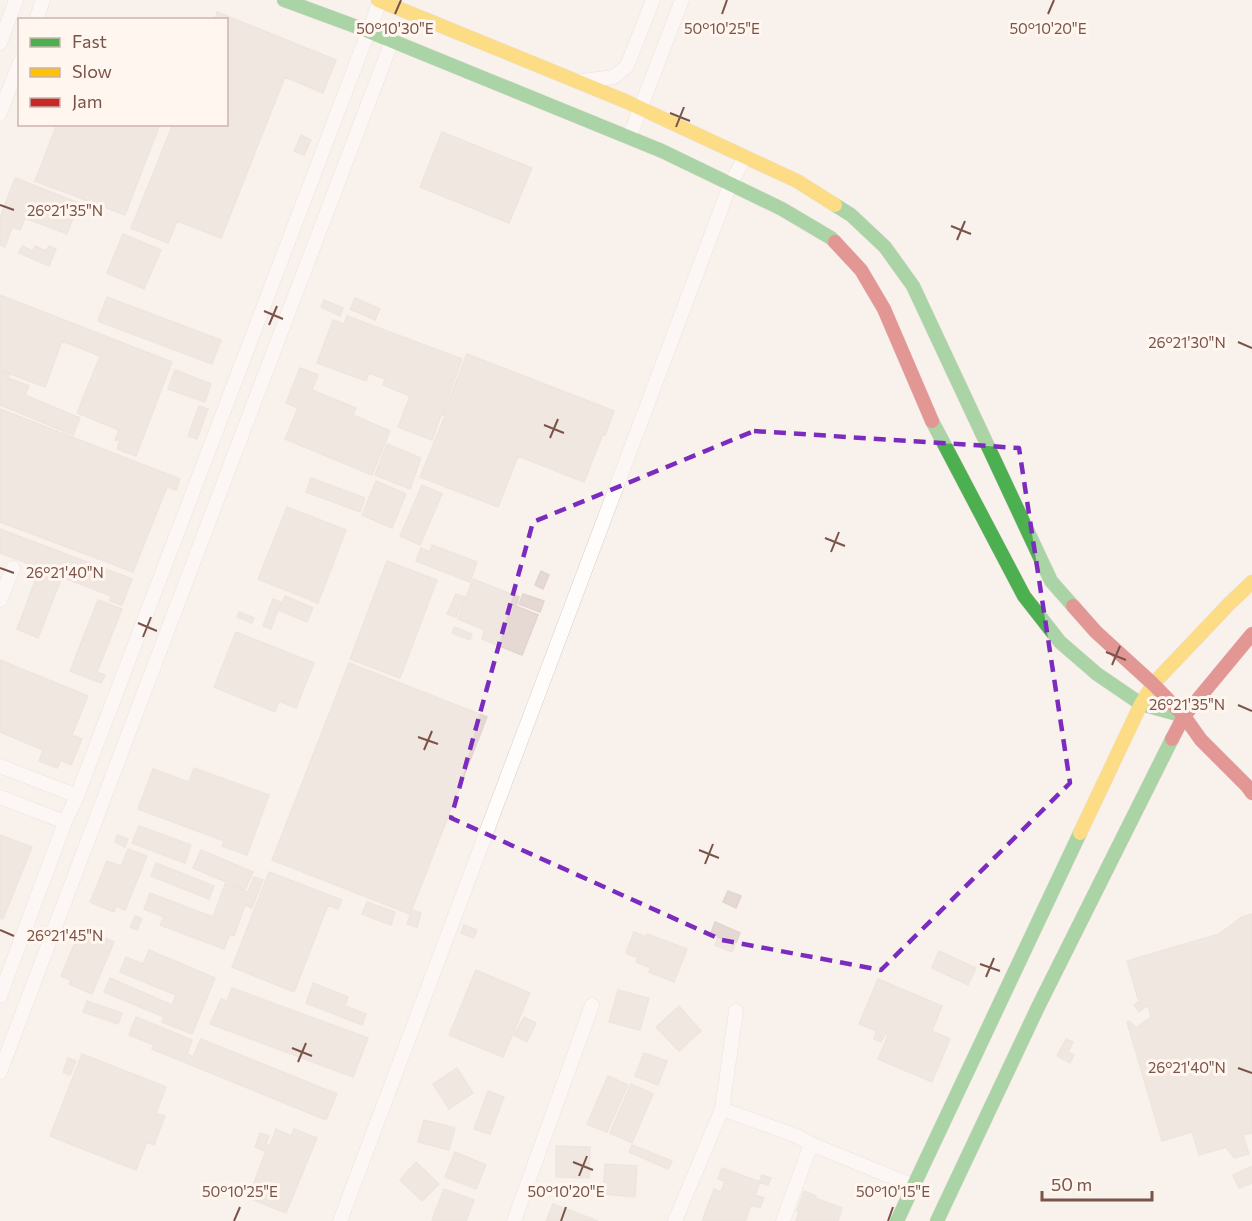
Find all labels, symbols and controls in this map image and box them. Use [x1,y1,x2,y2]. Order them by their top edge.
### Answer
legend [18,18,228,126]
text: 50°10'30"E [356,19,434,37]
text: 50°10'25"E [684,19,760,37]
text: 50°10'20"E [1009,19,1087,37]
text: Fast [72,30,107,52]
text: Slow [72,60,112,82]
text: Jam [72,90,102,112]
text: 26°21'35"N [27,201,103,219]
text: 26°21'30"N [1148,333,1226,351]
text: 26°21'40"N [26,563,104,581]
text: 26°21'35"N [1149,695,1225,713]
text: 26°21'45"N [27,926,103,944]
text: 26°21'40"N [1148,1058,1226,1076]
scale bar [1042,1164,1152,1202]
text: 50 m [1051,1173,1092,1195]
text: 50°10'25"E [202,1182,278,1200]
text: 50°10'20"E [527,1182,605,1200]
text: 50°10'15"E [856,1182,930,1200]

